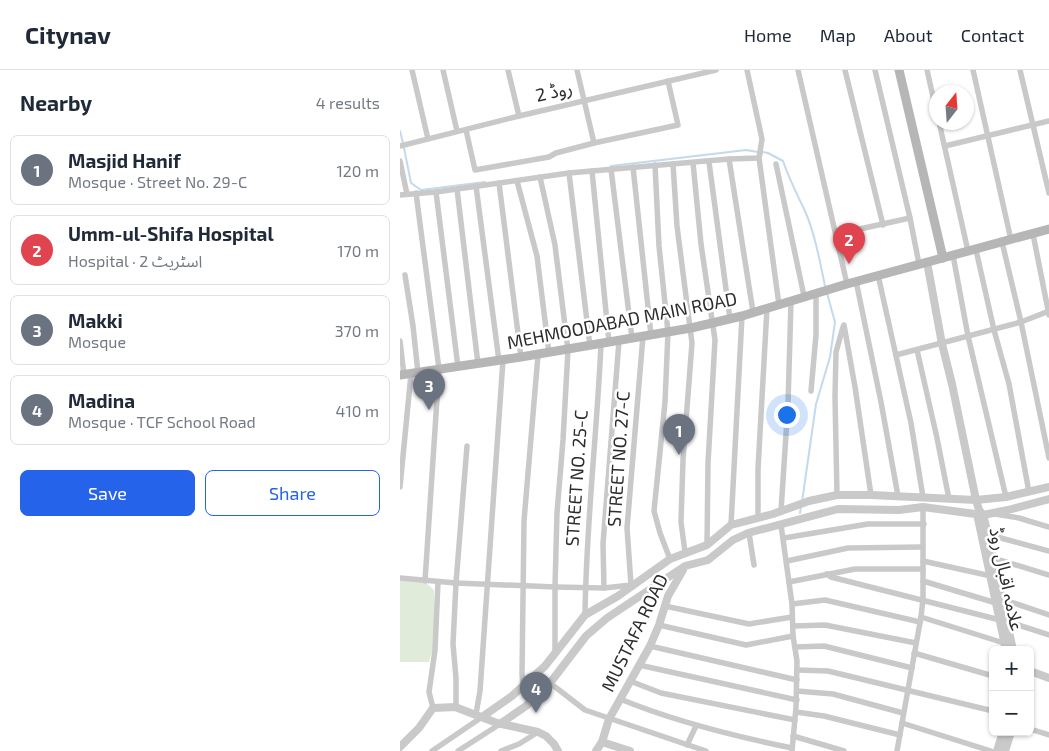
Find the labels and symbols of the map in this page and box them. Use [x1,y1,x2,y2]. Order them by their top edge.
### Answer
street label: روڈ 2 [533,76,575,107]
north arrow [929,85,974,130]
pin: 2 [833,223,865,264]
street label: MEHMOODABAD MAIN ROAD [505,287,739,353]
pin: 3 [413,369,445,410]
street label: STREET NO. 27-C [602,390,634,528]
your location [774,402,800,428]
street label: STREET NO. 25-C [560,409,592,547]
pin: 1 [663,414,695,455]
street label: علامہ اقبال روڈ [984,525,1029,633]
street label: MUSTAFA ROAD [596,570,672,695]
pin: 4 [520,672,552,713]

